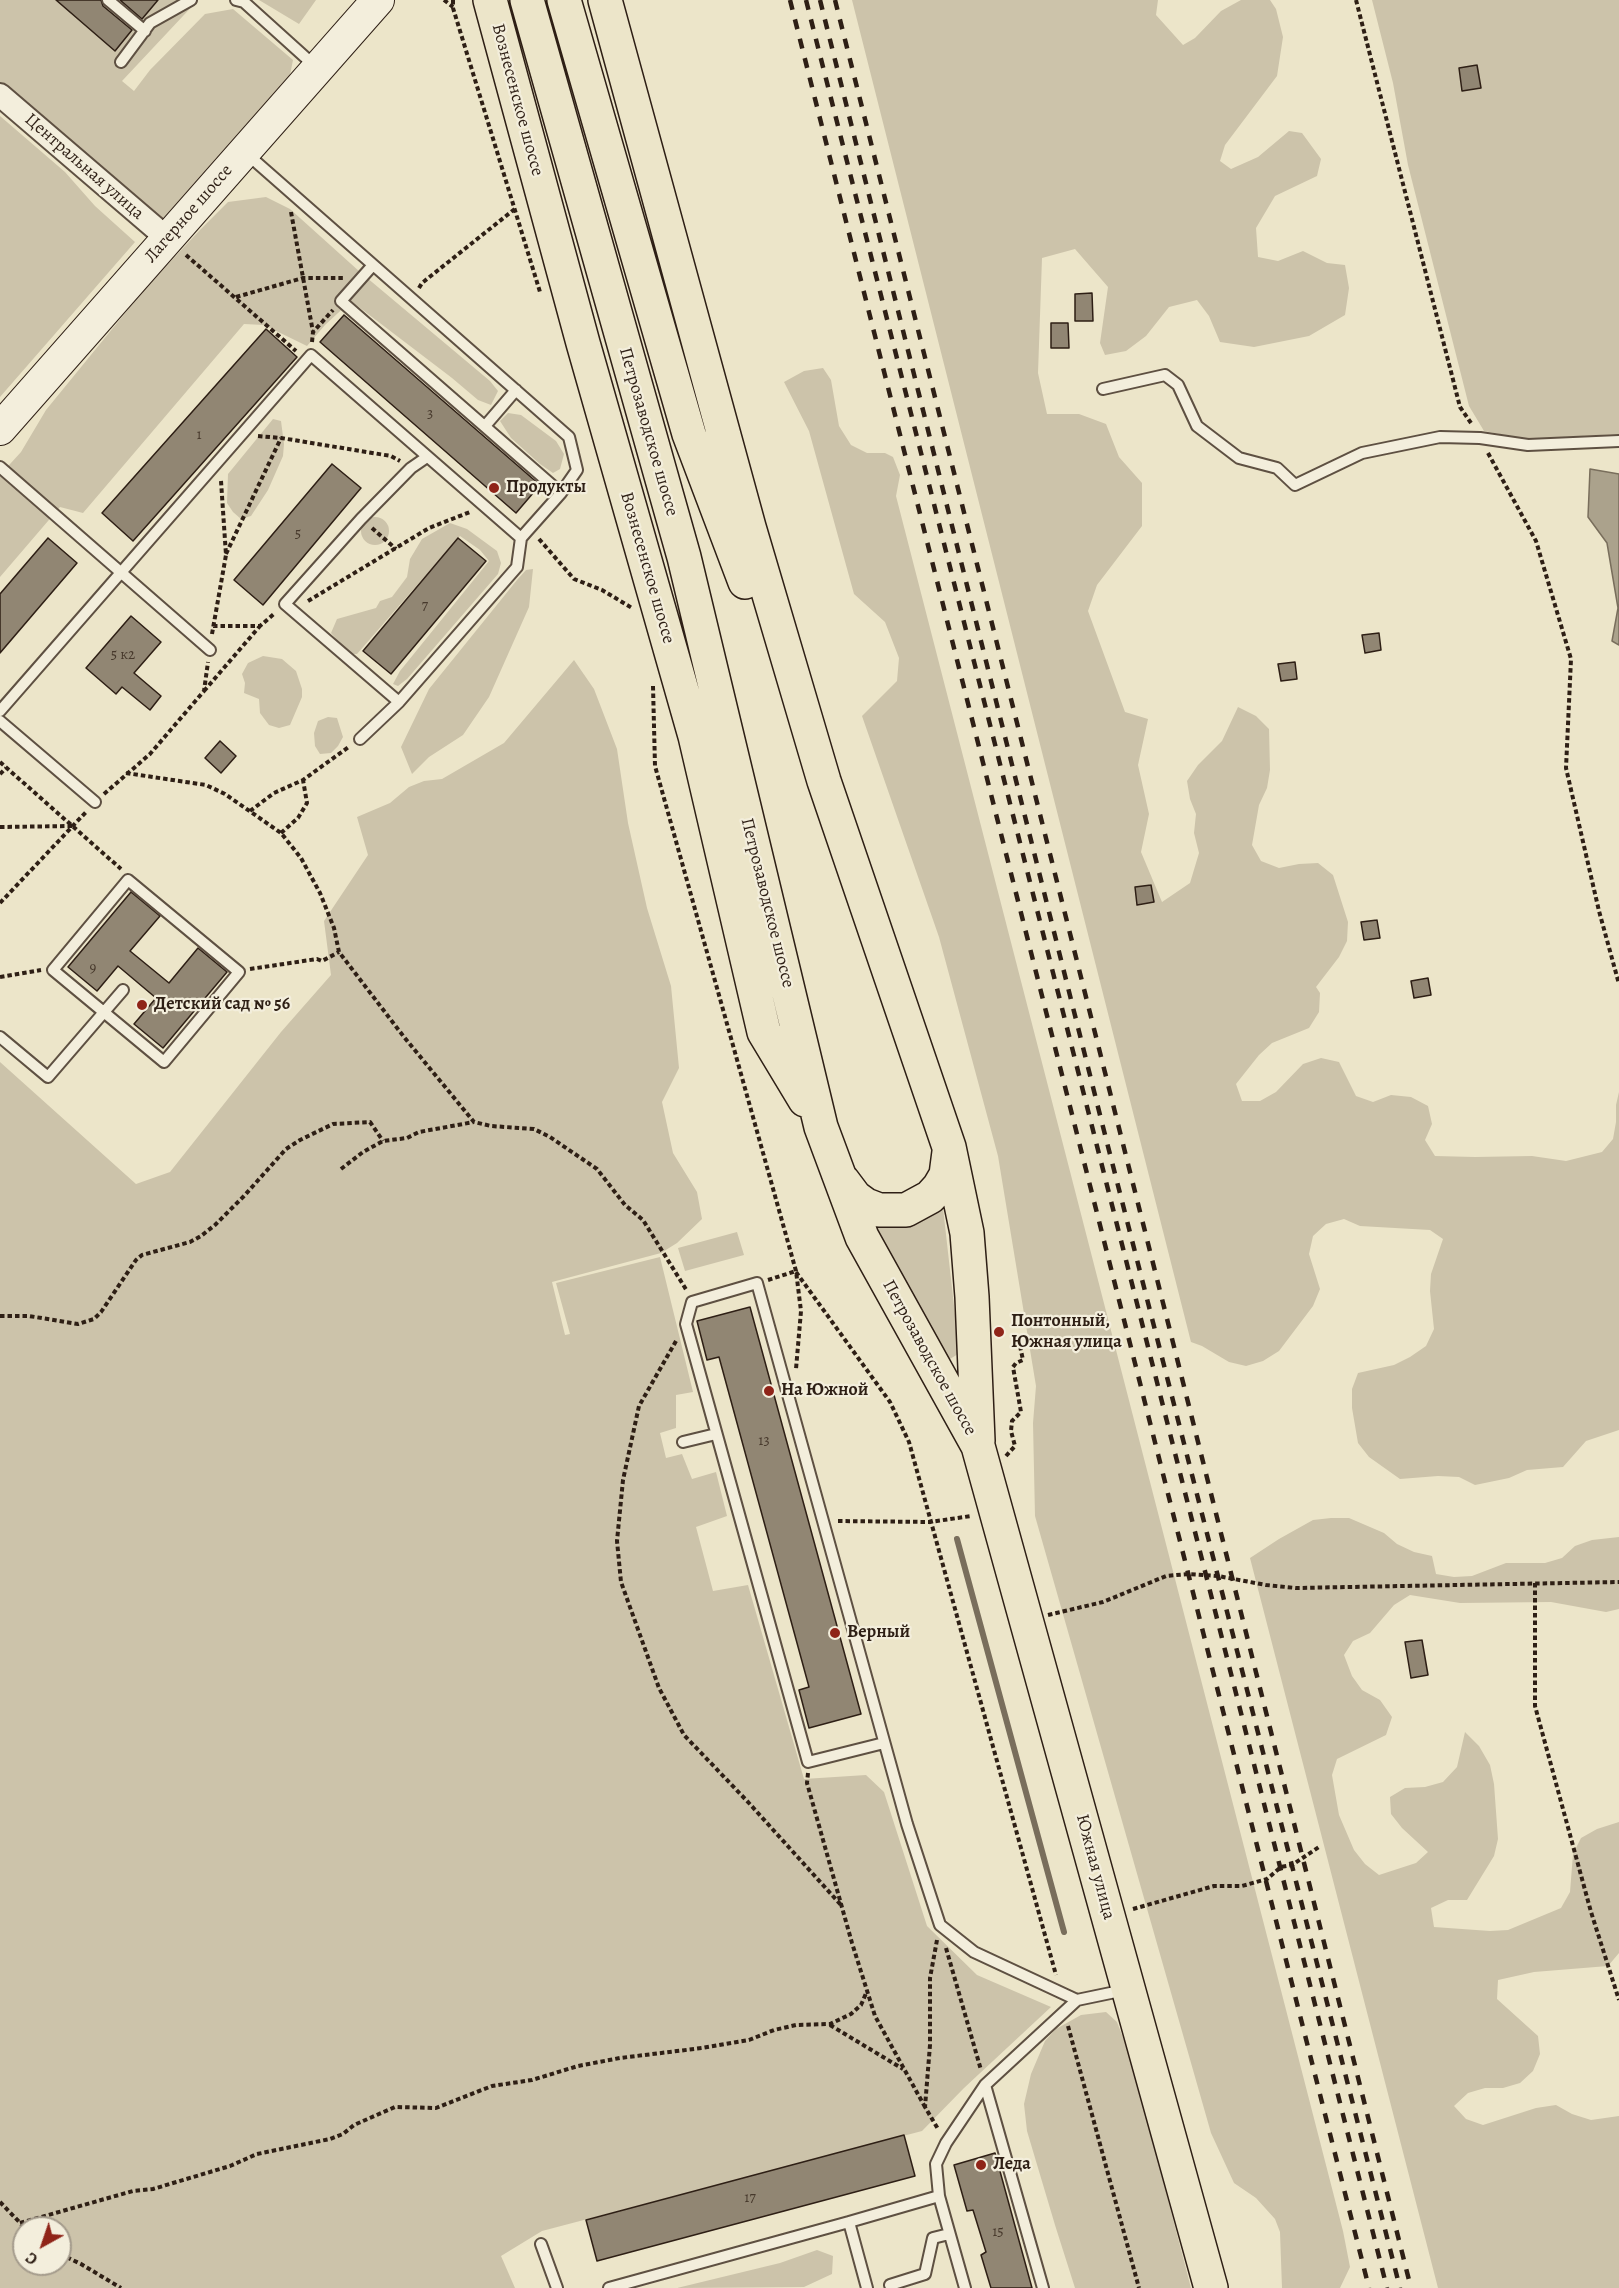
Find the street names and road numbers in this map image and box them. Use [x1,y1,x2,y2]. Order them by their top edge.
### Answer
street label: Вознесенское шоссе [486,21,548,179]
street label: Центральная улица [20,109,148,225]
street label: Лагерное шоссе [140,160,238,268]
street label: Петрозаводское шоссе [614,345,682,519]
street label: Вознесенское шоссе [615,490,679,646]
street label: Петрозаводское шоссе [735,816,799,990]
street label: Петрозаводское шоссе [877,1276,981,1440]
street label: Южная улица [1071,1812,1119,1922]

